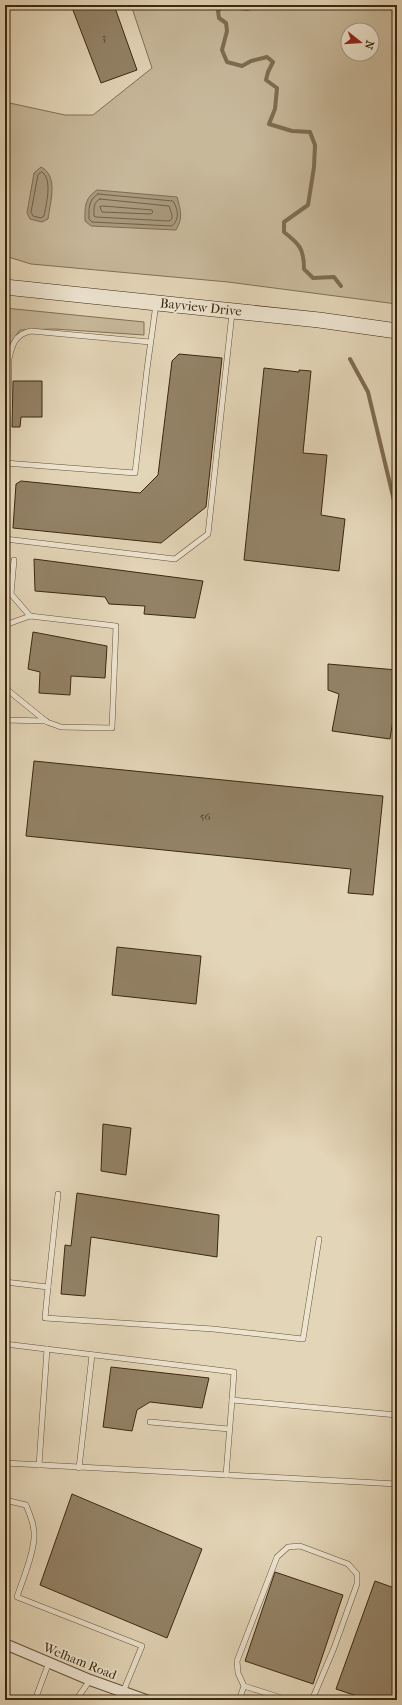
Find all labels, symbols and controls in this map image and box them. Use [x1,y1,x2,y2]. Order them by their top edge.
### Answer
north arrow [340,22,380,62]
house number: 3 [102,31,106,44]
text: N [361,39,377,51]
street label: Bayview Drive [159,295,243,319]
house number: 56 [200,810,210,823]
street label: Welham Road [40,1639,120,1683]

